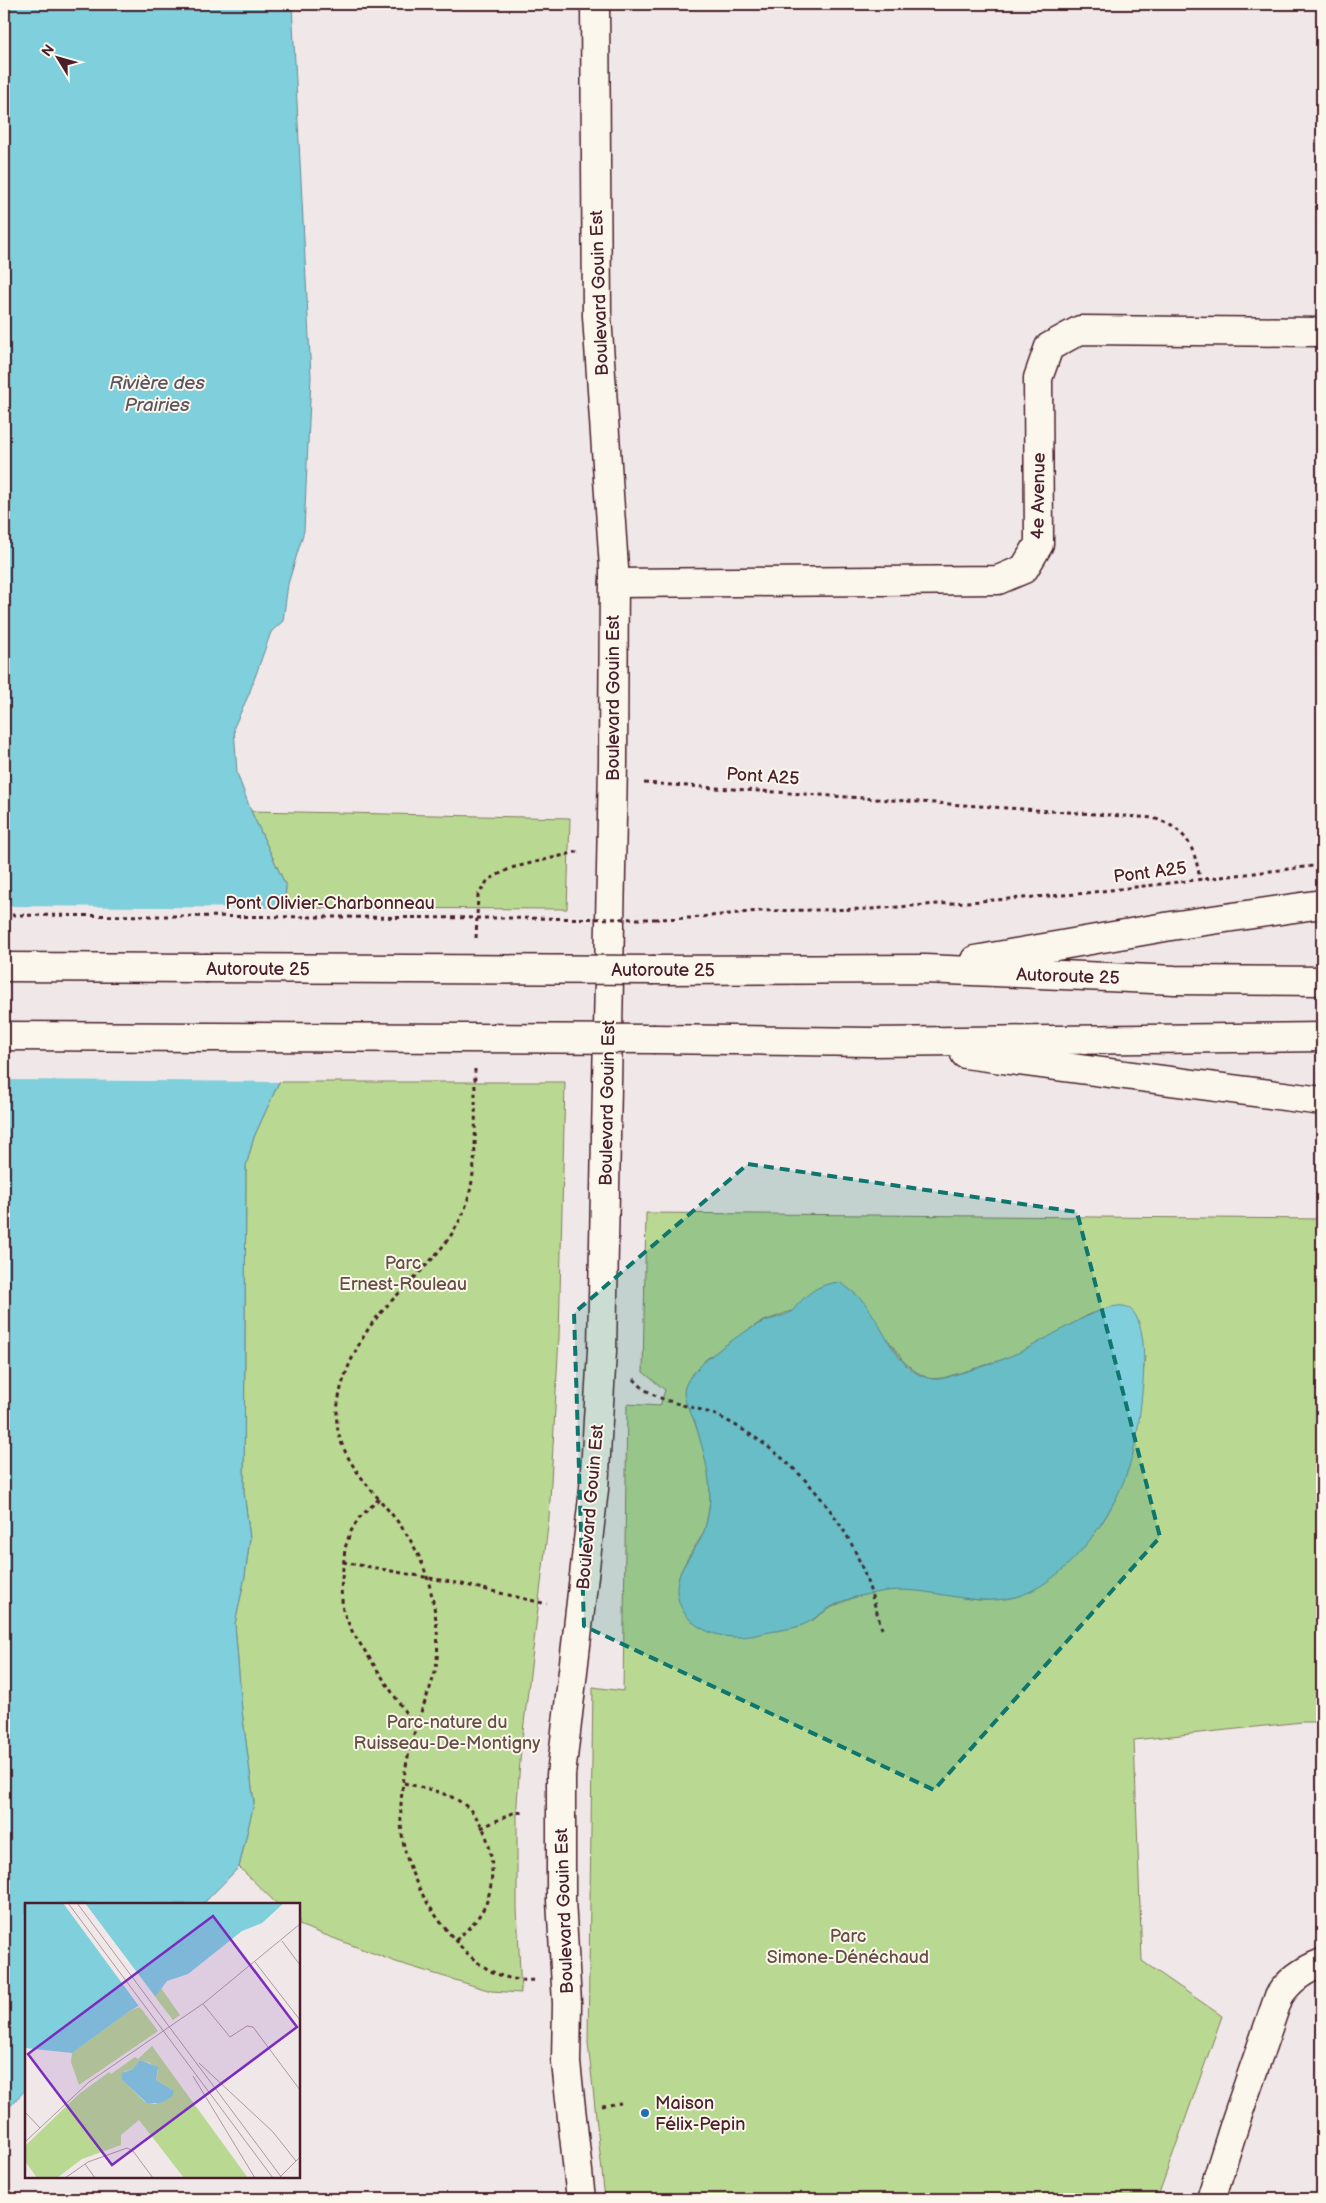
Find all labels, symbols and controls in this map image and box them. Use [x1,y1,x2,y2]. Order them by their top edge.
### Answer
north arrow [32,32,82,82]
text: N [38,41,58,60]
street label: Boulevard Gouin Est [586,209,613,376]
water label: Rivière des Prairies [109,372,205,417]
street label: 4e Avenue [1027,452,1050,540]
street label: Boulevard Gouin Est [603,615,624,781]
street label: Pont A25 [726,763,800,790]
street label: Pont A25 [1112,858,1188,887]
street label: Pont Olivier-Charbonneau [225,893,435,914]
street label: Autoroute 25 [206,959,310,980]
street label: Autoroute 25 [611,960,715,981]
street label: Autoroute 25 [1016,964,1120,989]
street label: Boulevard Gouin Est [596,1019,619,1186]
park label: Parc Ernest-Rouleau [339,1253,467,1295]
street label: Boulevard Gouin Est [573,1423,608,1591]
park label: Parc-nature du Ruisseau-De-Montigny [354,1712,541,1754]
street label: Boulevard Gouin Est [551,1827,578,1994]
inset map [25,1903,300,2178]
park label: Parc Simone-Dénéchaud [767,1926,929,1968]
place label: Maison Félix-Pepin [655,2093,745,2135]
marker: Maison Félix-Pepin [639,2107,651,2119]

